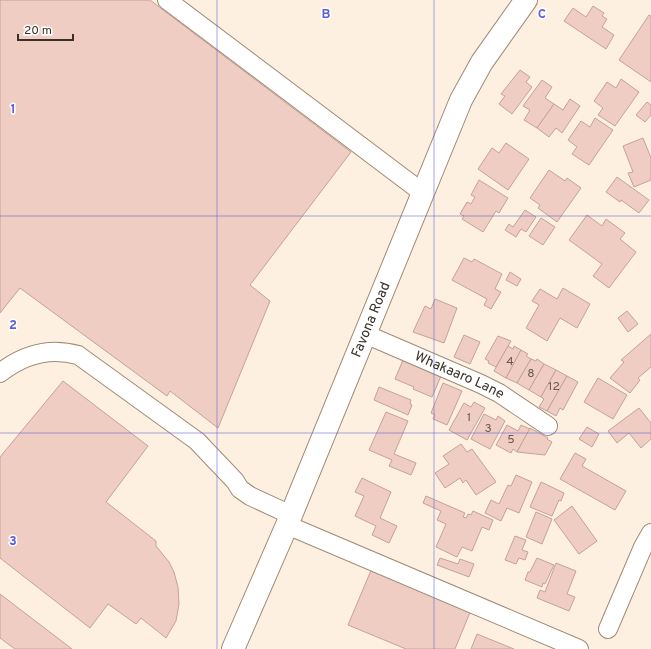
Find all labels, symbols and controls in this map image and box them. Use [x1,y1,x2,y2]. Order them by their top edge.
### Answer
text: B [322,7,331,23]
text: C [538,7,546,23]
scale bar [18,16,73,42]
text: 20 m [24,23,52,39]
text: 1 [10,102,16,118]
street label: Favona Road [348,280,394,360]
text: 2 [9,318,17,334]
street label: Whakaaro Lane [412,348,508,403]
house number: 4 [506,354,514,370]
house number: 8 [527,366,535,382]
house number: 12 [548,379,560,395]
house number: 1 [467,410,471,426]
house number: 3 [484,421,492,437]
house number: 5 [507,432,515,448]
text: 3 [9,534,17,550]

